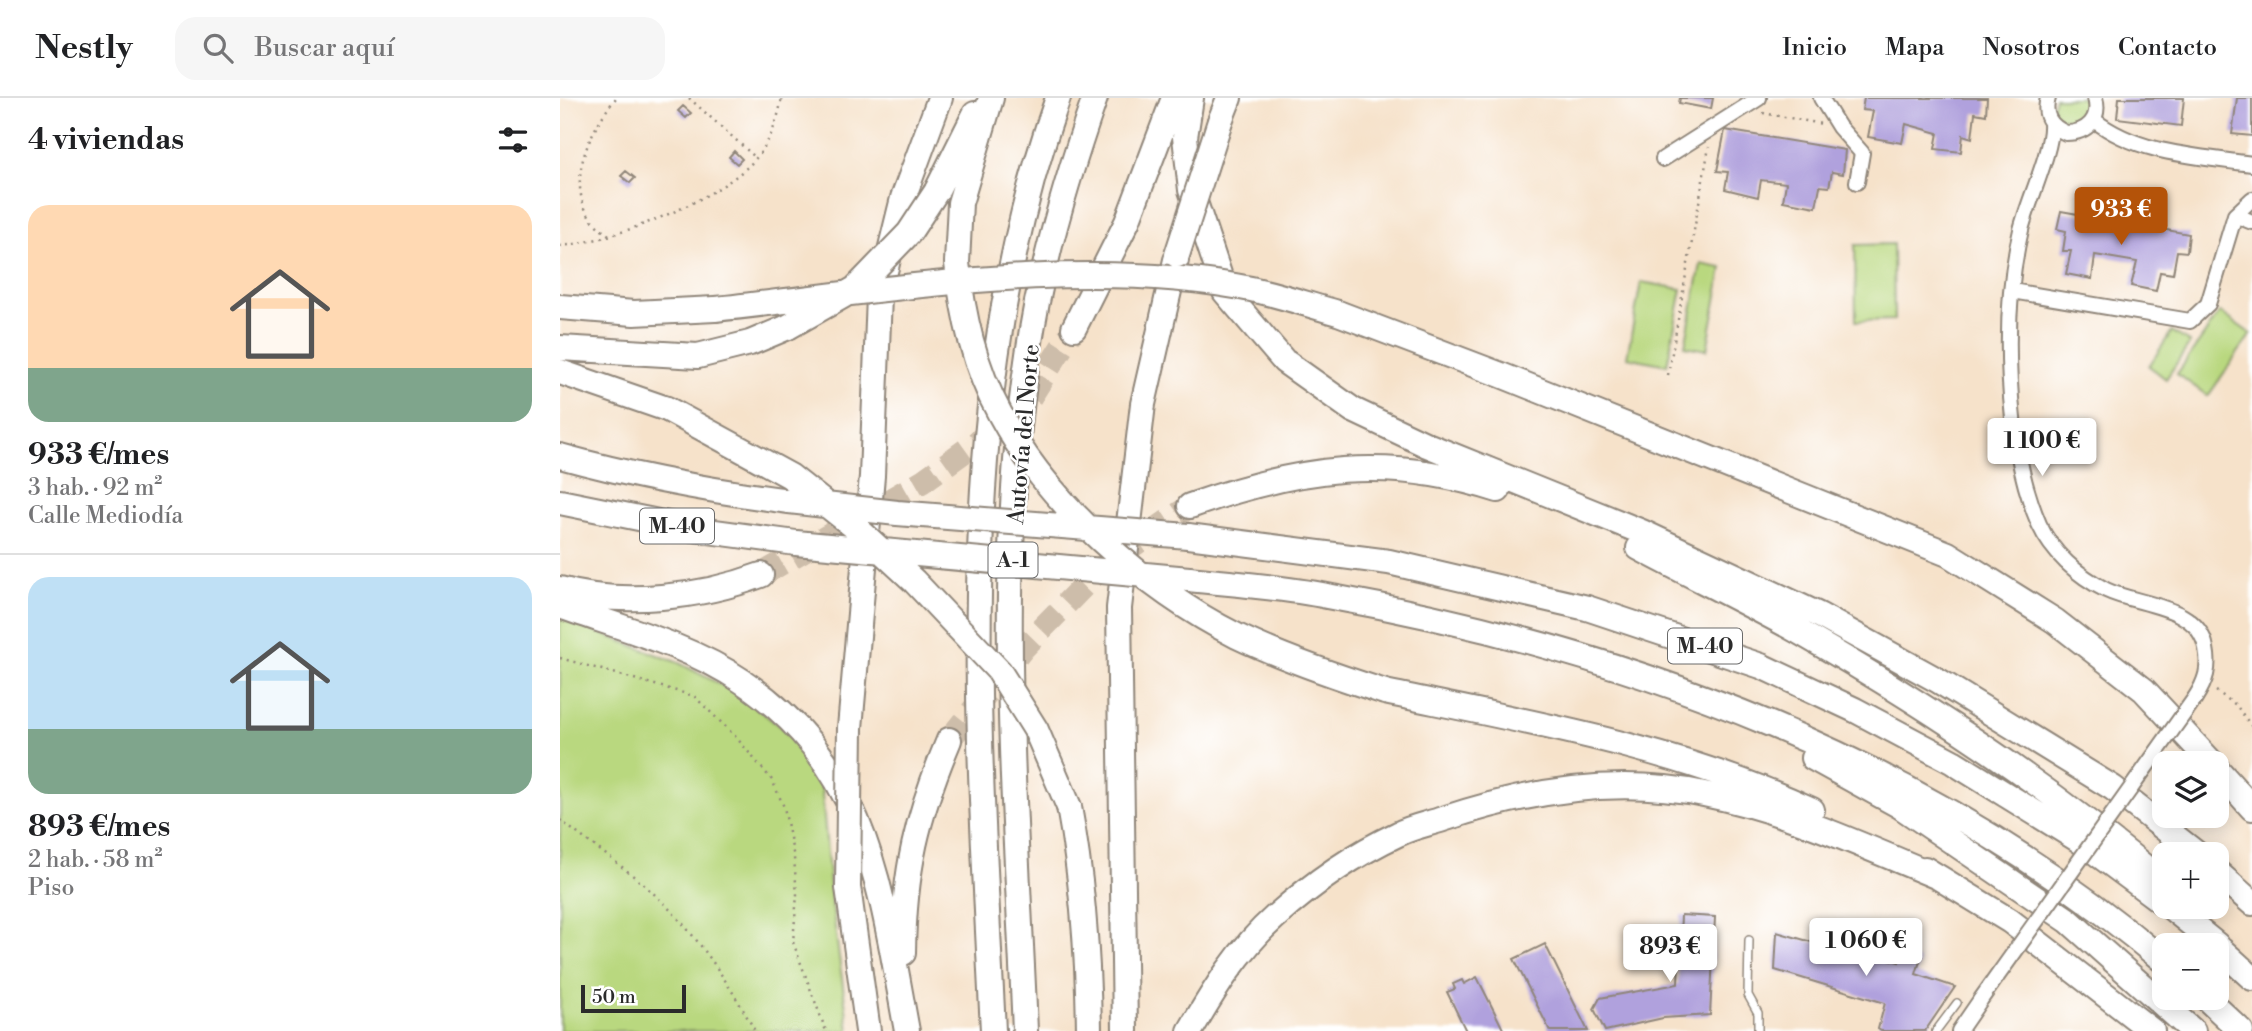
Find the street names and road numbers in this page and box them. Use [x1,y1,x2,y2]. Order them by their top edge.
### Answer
street label: Autovía del Norte [1002,343,1046,526]
road number: M-40 [640,508,714,544]
road number: A-1 [988,542,1037,578]
road number: M-40 [1668,628,1742,664]

